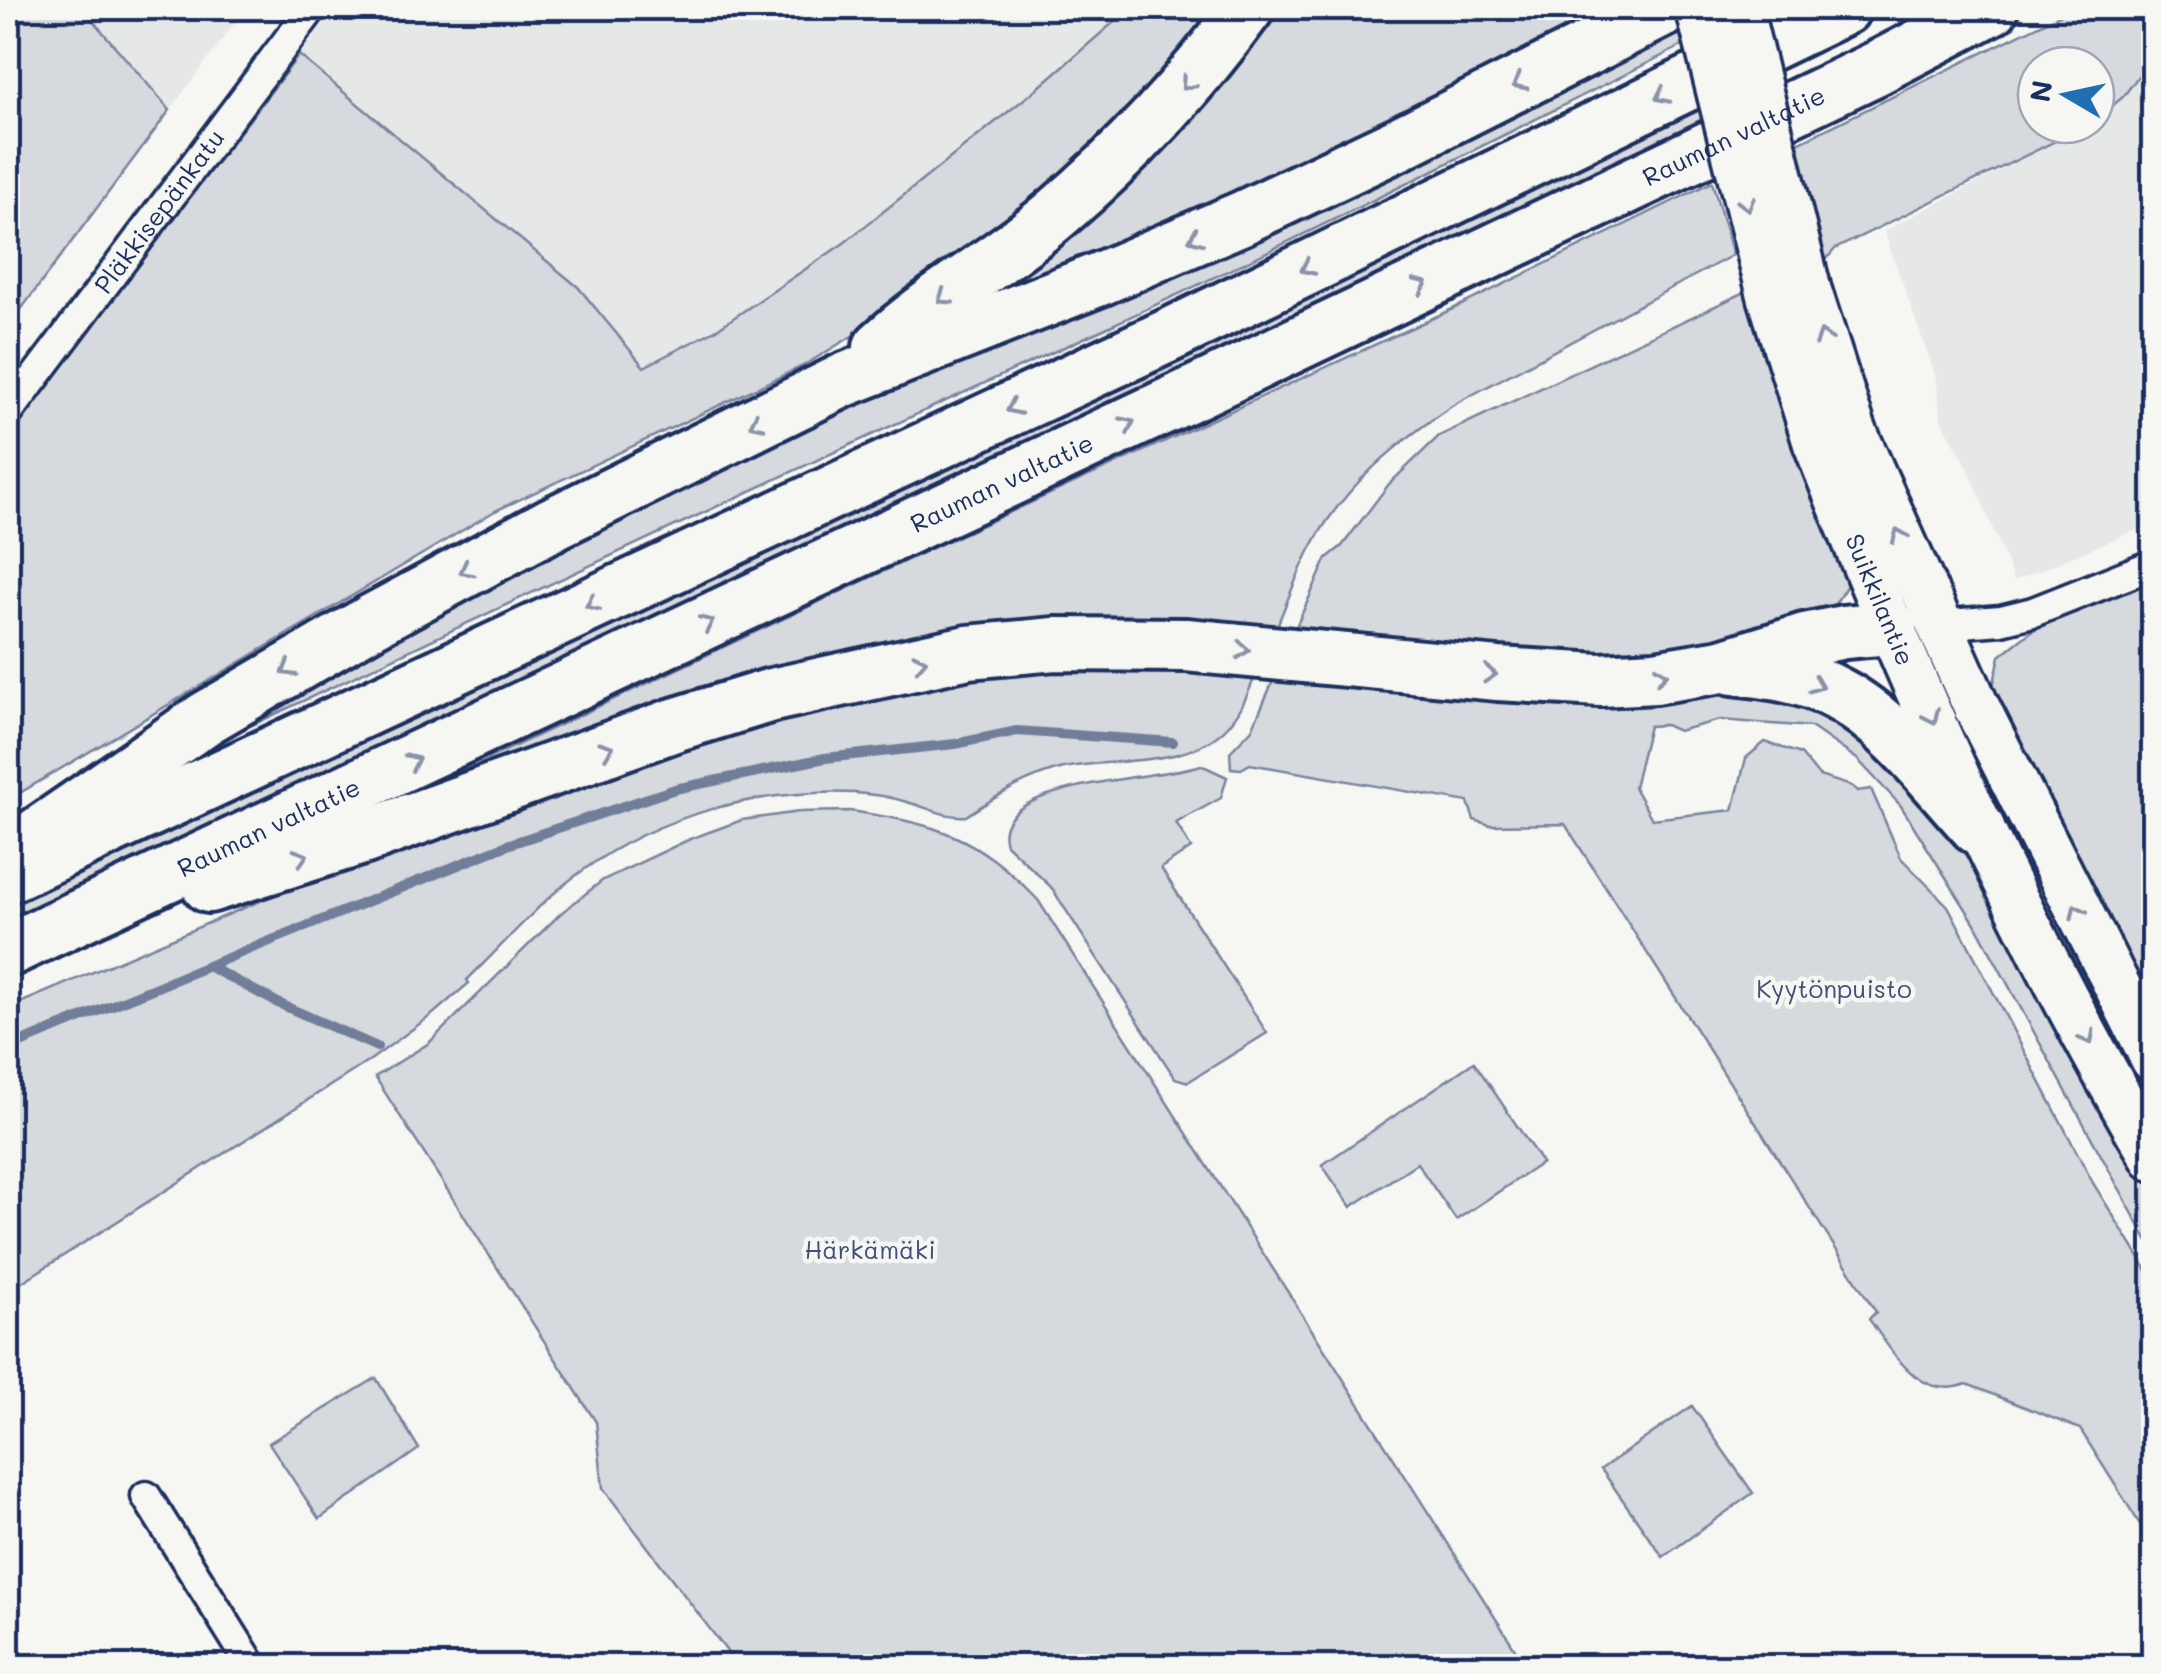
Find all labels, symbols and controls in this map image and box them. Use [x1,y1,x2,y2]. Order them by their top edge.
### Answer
north arrow [2016,45,2116,145]
one-way arrow [1512,71,1530,90]
one-way arrow [1180,72,1198,90]
street label: Rauman valtatie [1637,78,1830,192]
text: N [2021,78,2060,104]
one-way arrow [1654,84,1672,104]
street label: Pläkkisepänkatu [86,122,231,299]
one-way arrow [1735,195,1756,212]
one-way arrow [1187,226,1205,246]
one-way arrow [1299,256,1317,276]
one-way arrow [1411,277,1429,297]
one-way arrow [937,286,955,305]
one-way arrow [1815,330,1835,347]
one-way arrow [1005,395,1023,415]
one-way arrow [748,410,766,430]
one-way arrow [1118,417,1136,437]
street label: Rauman valtatie [905,426,1098,539]
one-way arrow [1891,527,1911,545]
street label: Suikkilantie [1839,529,1922,670]
one-way arrow [459,558,477,578]
one-way arrow [584,592,602,612]
one-way arrow [697,615,715,635]
one-way arrow [1236,638,1252,660]
one-way arrow [911,652,928,673]
one-way arrow [281,658,299,678]
one-way arrow [1483,662,1499,684]
one-way arrow [1654,665,1670,686]
one-way arrow [1807,674,1825,694]
one-way arrow [1919,707,1939,725]
one-way arrow [598,740,615,761]
one-way arrow [403,754,421,774]
street label: Rauman valtatie [172,770,365,883]
one-way arrow [291,849,308,869]
one-way arrow [2070,903,2090,921]
park label: Kyytönpuisto [1756,972,1912,1005]
one-way arrow [2076,1027,2095,1045]
park label: Härkämäki [804,1233,936,1265]

